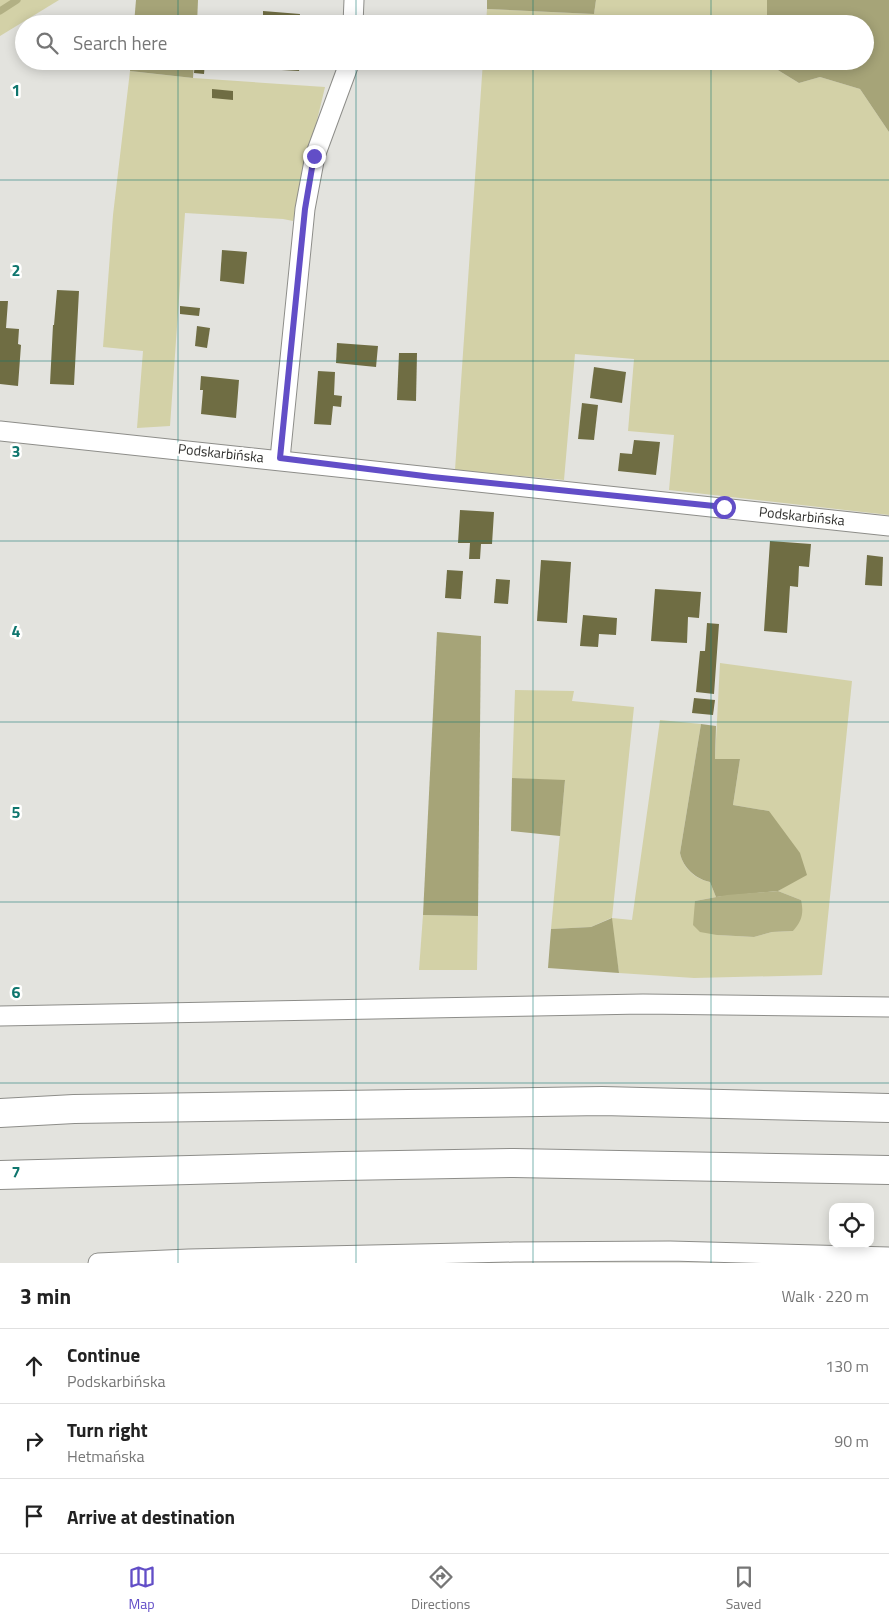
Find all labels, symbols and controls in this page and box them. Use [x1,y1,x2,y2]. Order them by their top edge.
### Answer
search box [15,15,874,70]
text: Search here [73,28,167,57]
icon: search [33,29,61,57]
text: 1 [12,78,20,102]
route end [303,145,326,168]
text: 2 [12,258,20,282]
street label: Podskarbińska [177,438,265,467]
text: 3 [12,439,20,463]
route start [713,496,736,519]
street label: Podskarbińska [758,501,846,530]
text: 4 [12,619,21,643]
text: 5 [12,800,21,824]
text: 6 [12,980,21,1004]
text: 7 [12,1160,20,1184]
map controls [829,1203,874,1248]
button: locate [829,1203,874,1248]
text: 3 min [20,1280,71,1312]
text: Walk · 220 m [781,1284,869,1308]
text: Continue [67,1340,140,1369]
icon: ahead [20,1352,48,1380]
text: 130 m [825,1354,869,1378]
text: Podskarbińska [67,1369,166,1393]
text: Turn right [67,1415,148,1444]
icon: right [20,1427,48,1455]
text: 90 m [834,1429,869,1453]
text: Hetmańska [67,1444,144,1468]
icon: arrive [20,1502,48,1530]
text: Arrive at destination [67,1502,235,1531]
tab: Map [128,1563,156,1614]
tab: Directions [411,1563,470,1614]
tab: Saved [726,1563,761,1614]

